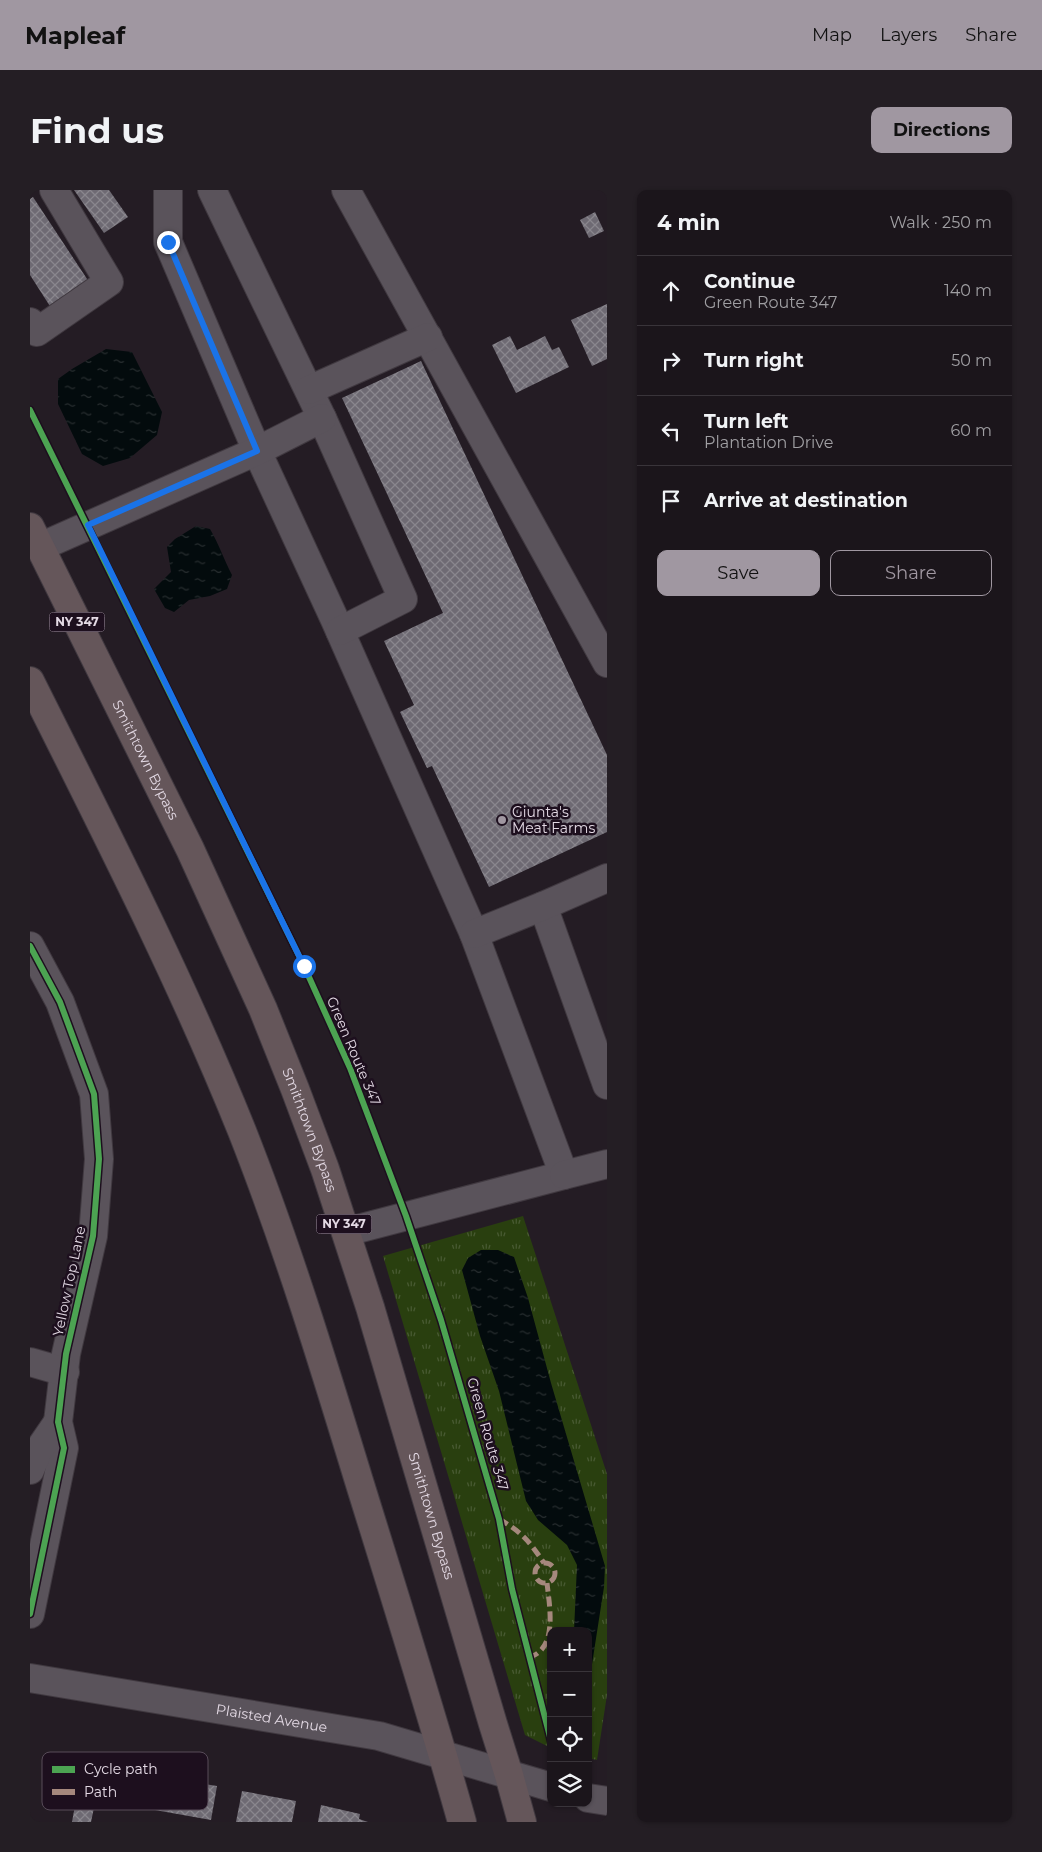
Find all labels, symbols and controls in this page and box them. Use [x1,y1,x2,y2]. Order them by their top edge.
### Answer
text: Mapleaf [25,21,125,50]
text: Map [812,24,852,46]
text: Layers [880,24,937,46]
text: Share [965,24,1017,46]
button: Directions [871,107,1012,153]
text: Find us [30,109,164,152]
text: 4 min [657,210,720,235]
text: Walk · 250 m [889,213,992,232]
route end [157,231,180,254]
text: Continue [704,270,795,293]
icon: ahead [657,277,685,305]
text: 140 m [944,281,992,300]
text: Green Route 347 [704,293,838,312]
icon: right [657,347,685,375]
text: Turn right [704,349,804,372]
text: 50 m [951,351,992,370]
text: Turn left [704,410,789,433]
icon: left [657,417,685,445]
text: 60 m [950,421,992,440]
text: Plantation Drive [704,433,833,452]
icon: arrive [657,487,685,515]
text: Arrive at destination [704,489,908,512]
button: Save [657,550,820,596]
button: Share [830,550,992,596]
road number: NY 347 [50,612,104,632]
street label: Smithtown Bypass [108,697,183,823]
place label: Giunta's Meat Farms [512,803,595,837]
marker: Giunta's Meat Farms [496,814,508,826]
route start [293,955,316,978]
street label: Green Route 347 [323,994,385,1108]
street label: Smithtown Bypass [278,1065,341,1194]
road number: NY 347 [316,1214,372,1234]
street label: Yellow Top Lane [49,1224,89,1338]
street label: Green Route 347 [463,1375,513,1493]
street label: Smithtown Bypass [404,1450,459,1582]
map controls [547,1627,592,1807]
button: + [547,1627,592,1672]
button: − [547,1672,592,1717]
street label: Plaisted Avenue [215,1700,329,1736]
button: locate [547,1717,592,1762]
legend [42,1752,208,1810]
text: Cycle path [84,1760,158,1778]
button: layers [547,1762,592,1807]
text: Path [84,1783,117,1801]

